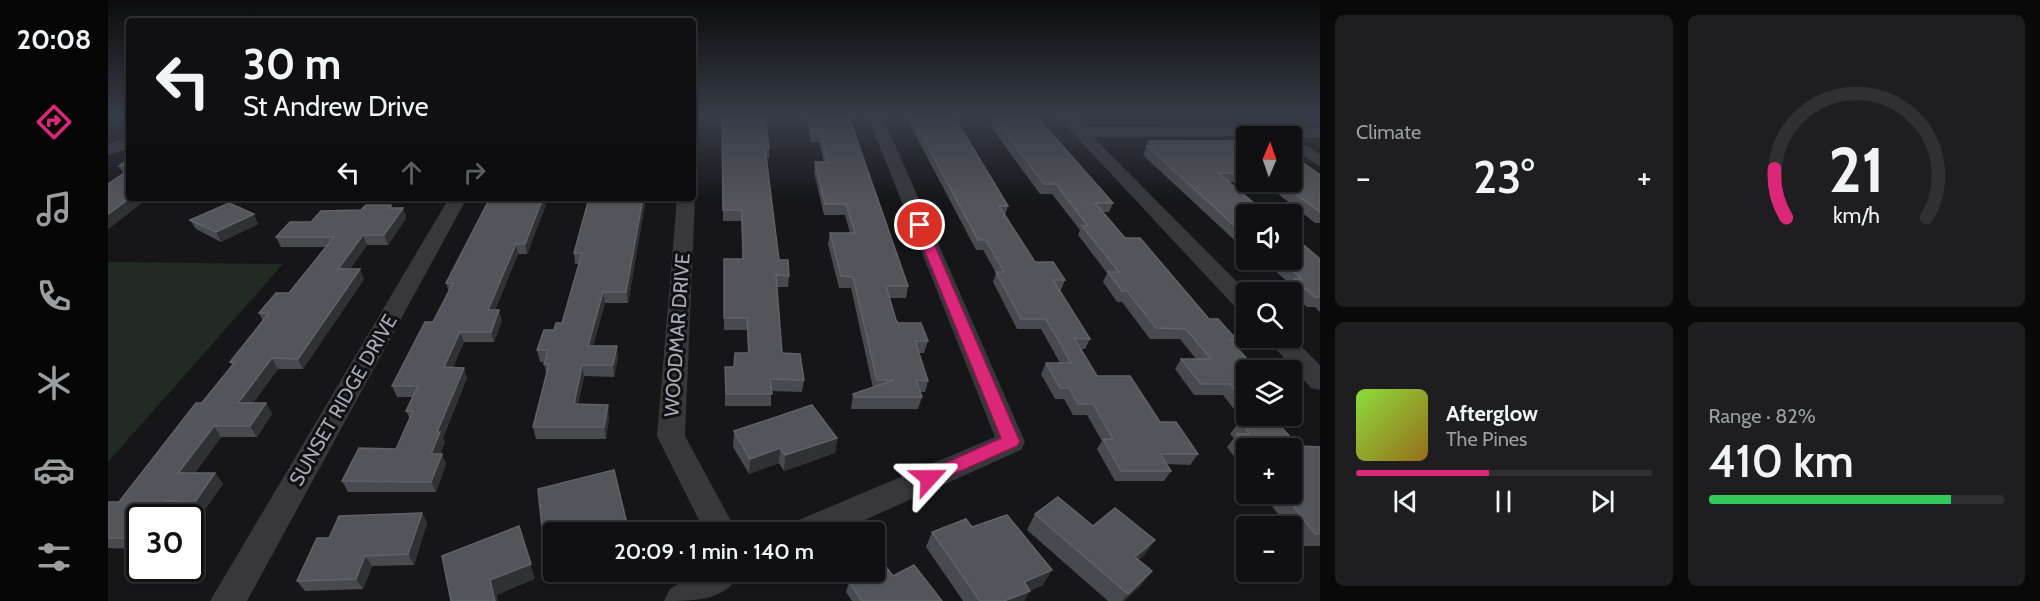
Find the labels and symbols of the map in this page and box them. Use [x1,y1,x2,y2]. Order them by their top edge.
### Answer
north arrow [1236,126,1302,192]
pin [894,199,945,250]
street label: WOODMAR DRIVE [659,252,695,418]
street label: SUNSET RIDGE DRIVE [284,310,402,490]
position arrow [897,446,961,510]
speed limit sign: 30 [126,504,204,582]

